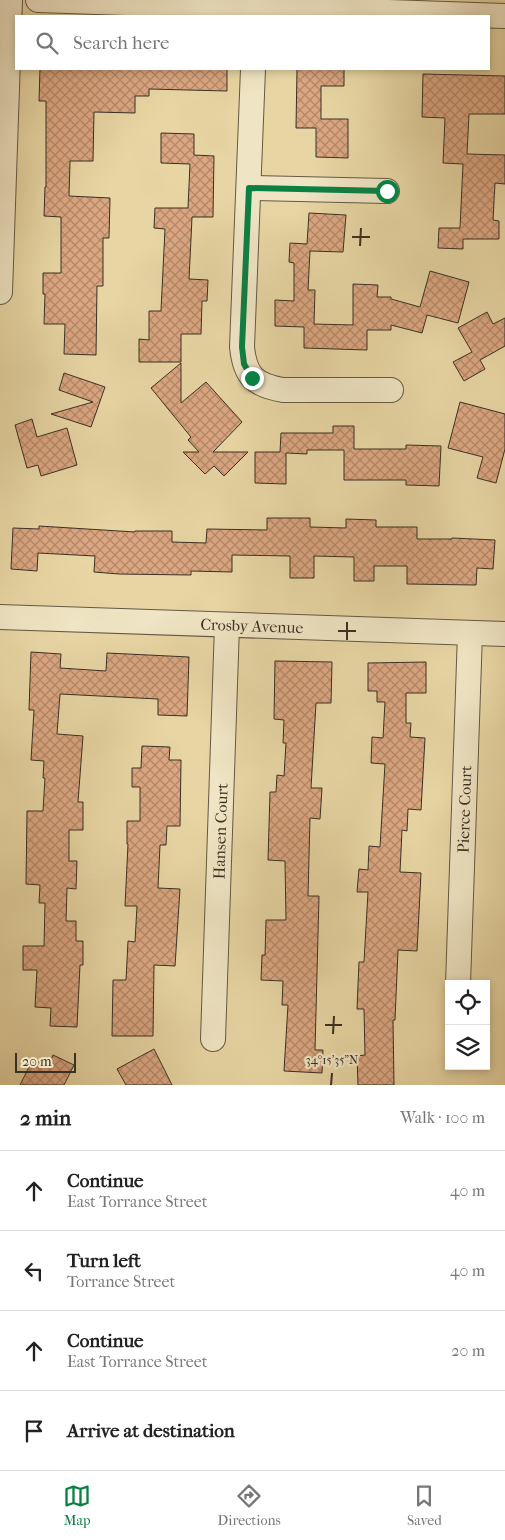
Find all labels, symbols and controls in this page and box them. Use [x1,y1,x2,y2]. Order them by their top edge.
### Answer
search box [15,15,490,70]
icon: search [33,29,61,57]
text: Search here [73,32,169,54]
route start [376,180,399,203]
route end [241,367,264,390]
street label: Crosby Avenue [200,615,304,637]
street label: Pierce Court [453,765,475,853]
street label: Hansen Court [209,782,232,880]
map controls [445,980,490,1070]
button: locate [445,980,490,1025]
button: layers [445,1025,490,1070]
scale bar [15,1050,76,1073]
text: 20 m [22,1053,52,1070]
text: 34°15'35"N [306,1053,358,1067]
text: 2 min [20,1106,71,1130]
text: Walk · 100 m [400,1108,485,1127]
text: Continue [67,1170,143,1192]
icon: ahead [20,1177,48,1205]
text: 40 m [450,1181,485,1200]
text: East Torrance Street [67,1192,207,1211]
text: Turn left [67,1250,141,1272]
icon: left [20,1257,48,1285]
text: 40 m [450,1261,485,1280]
text: Torrance Street [67,1272,175,1291]
text: Continue [67,1330,143,1352]
icon: ahead [20,1337,48,1365]
text: 20 m [451,1341,485,1360]
text: East Torrance Street [67,1352,207,1371]
icon: arrive [20,1417,48,1445]
text: Arrive at destination [67,1420,235,1442]
tab: Map [63,1482,91,1529]
tab: Directions [218,1482,281,1529]
tab: Saved [407,1482,442,1529]

